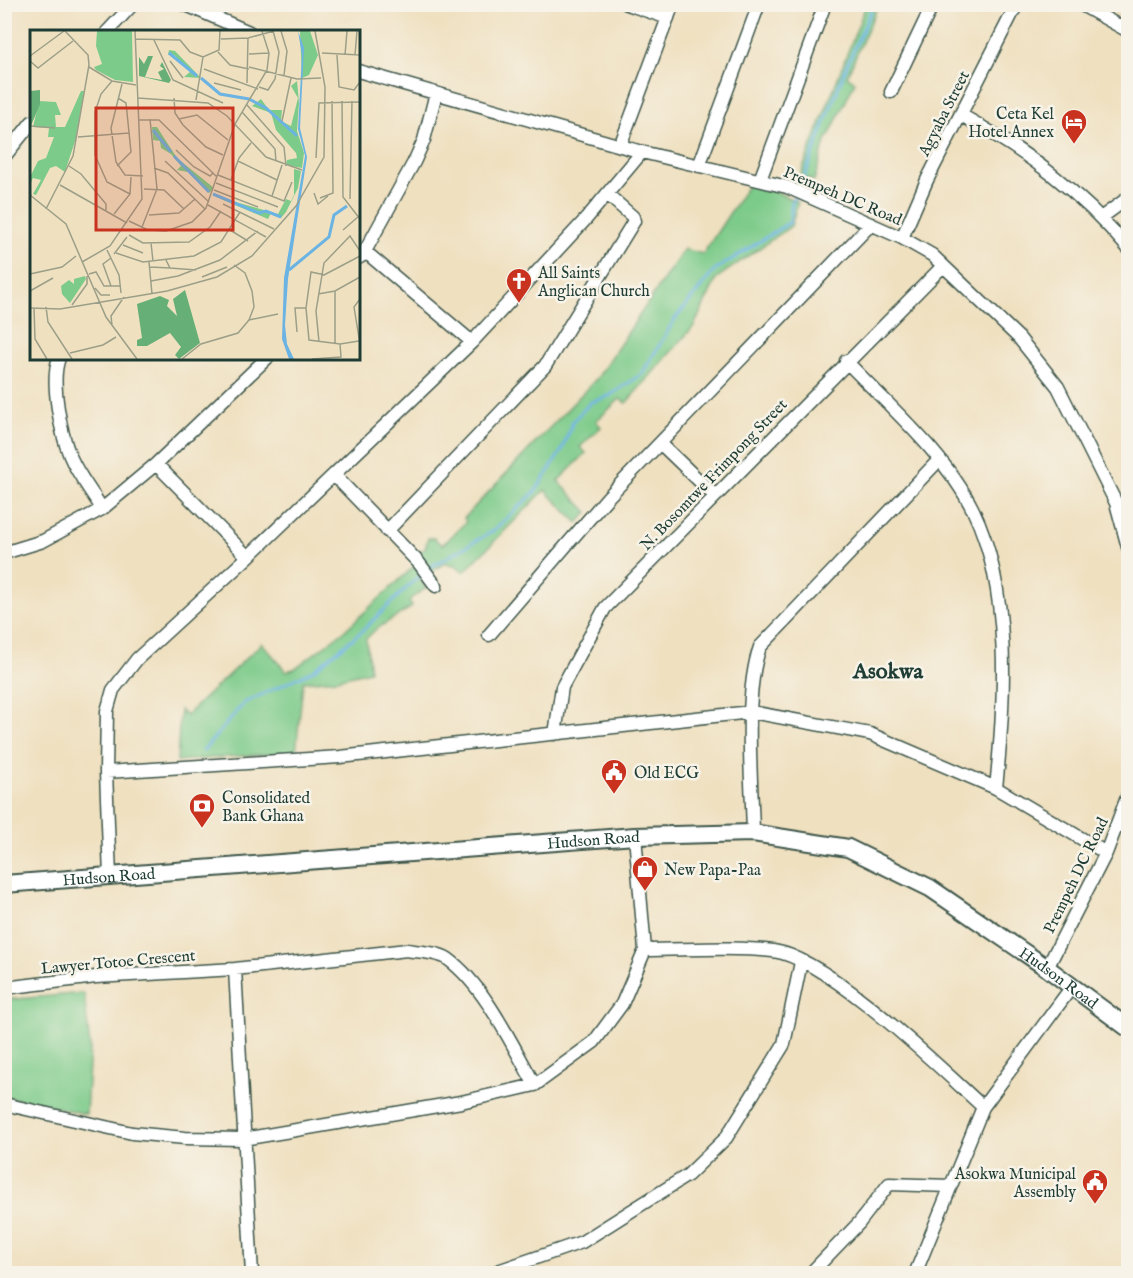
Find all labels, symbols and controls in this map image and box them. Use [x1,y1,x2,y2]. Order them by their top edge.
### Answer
inset map [30,30,360,360]
street label: Agyaba Street [914,67,975,161]
place label: Ceta Kel Hotel Annex [968,105,1055,143]
hotel icon: Ceta Kel Hotel Annex [1059,107,1089,145]
street label: Prempeh DC Road [780,163,905,231]
place label: All Saints Anglican Church [537,264,650,302]
church icon: All Saints Anglican Church [504,266,534,304]
street label: N. Bosomtwe Frimpong Street [637,395,792,555]
district label: Asokwa [852,658,923,686]
public building icon: Old ECG [599,757,629,795]
place label: Old ECG [634,764,699,784]
place label: Consolidated Bank Ghana [222,789,311,827]
bank icon: Consolidated Bank Ghana [187,791,217,829]
street label: Prempeh DC Road [1040,814,1114,937]
street label: Hudson Road [546,828,640,855]
shop icon: New Papa-Paa [630,854,660,892]
place label: New Papa-Paa [664,861,761,881]
street label: Hudson Road [62,865,156,892]
street label: Hudson Road [1014,944,1101,1014]
street label: Lawyer Totoe Crescent [40,946,197,980]
place label: Asokwa Municipal Assembly [954,1165,1077,1203]
public building icon: Asokwa Municipal Assembly [1080,1167,1110,1205]

